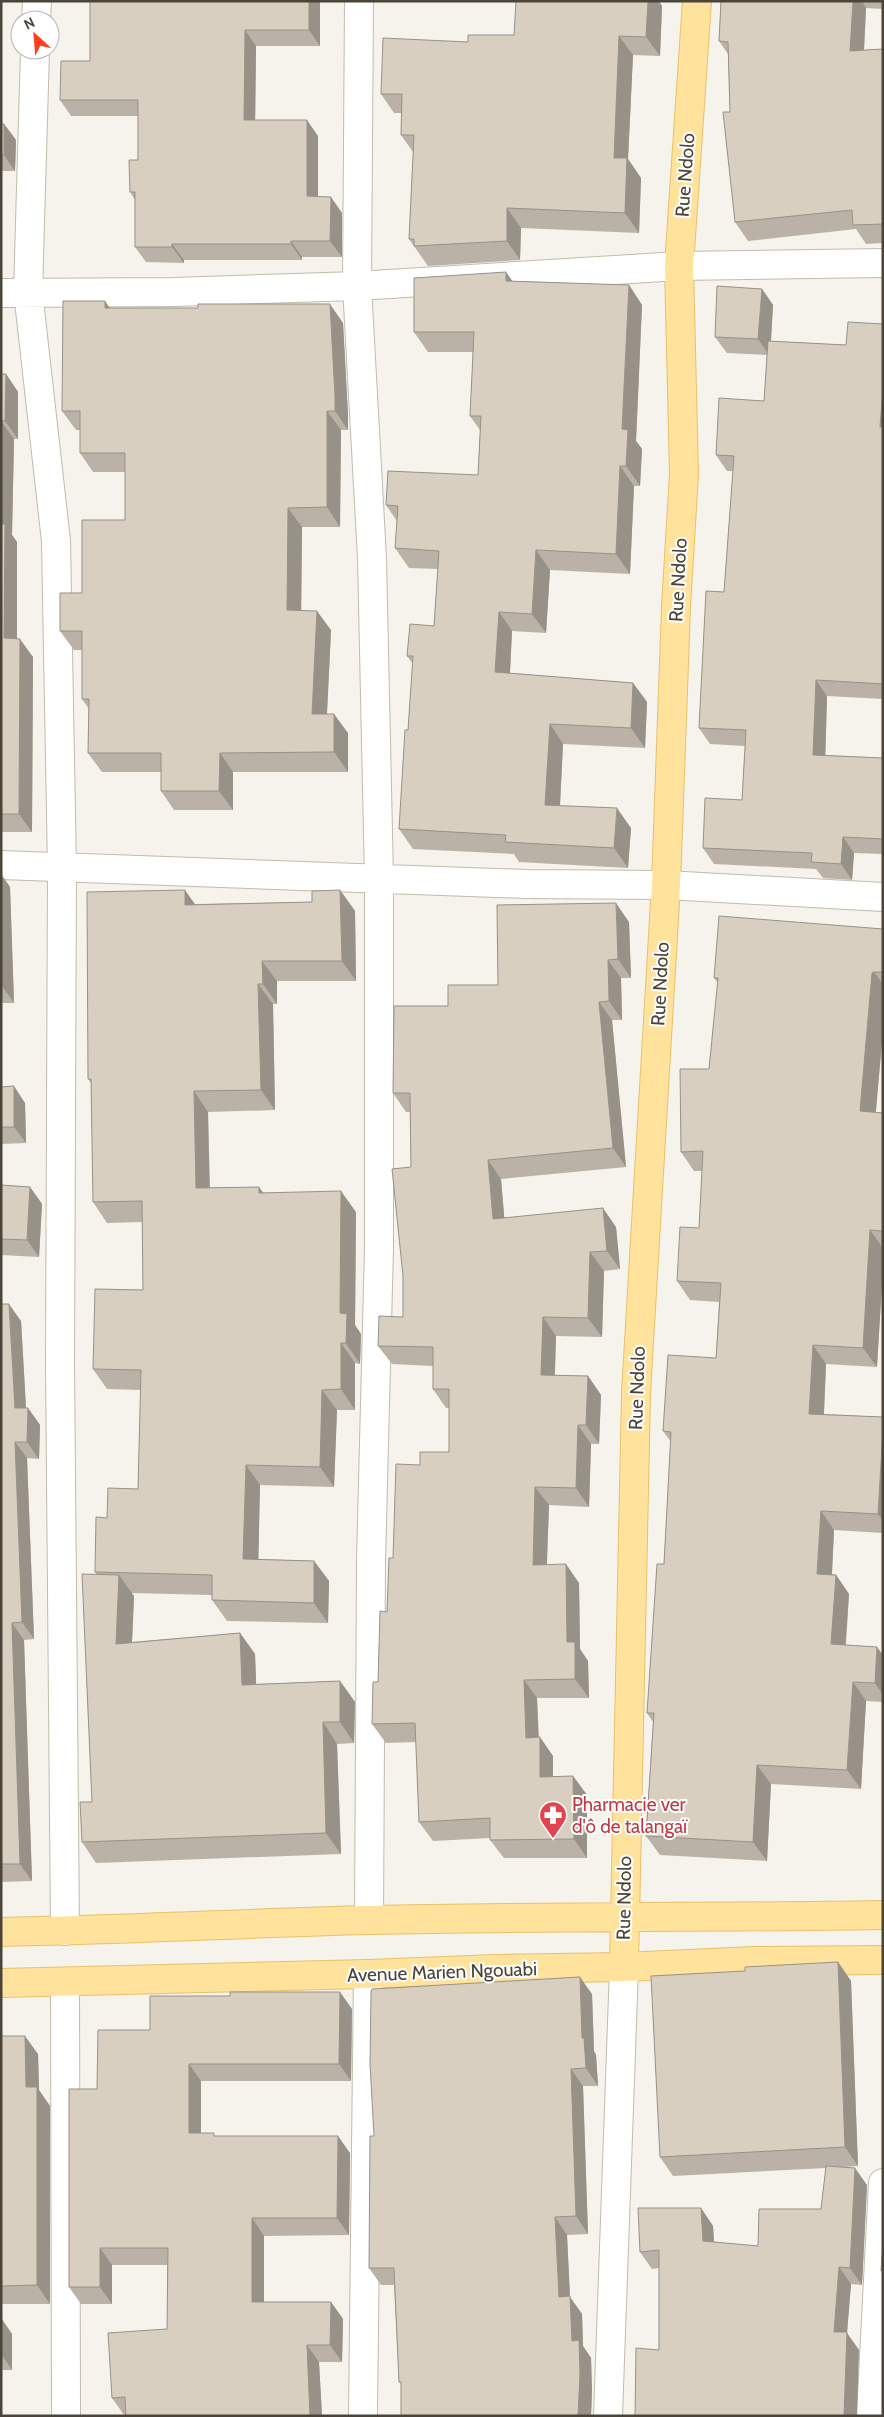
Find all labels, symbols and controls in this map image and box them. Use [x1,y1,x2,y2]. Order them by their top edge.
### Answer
north arrow [10,10,60,60]
text: N [21,13,38,34]
street label: Rue Ndolo [671,132,699,218]
street label: Rue Ndolo [664,537,692,623]
street label: Rue Ndolo [646,941,674,1027]
street label: Rue Ndolo [624,1346,650,1430]
place label: Pharmacie ver d'ô de talangaï [572,1793,688,1838]
pharmacy icon: Pharmacie ver d'ô de talangaï [538,1800,568,1839]
street label: Rue Ndolo [612,1856,636,1940]
street label: Avenue Marien Ngouabi [347,1957,537,1987]

